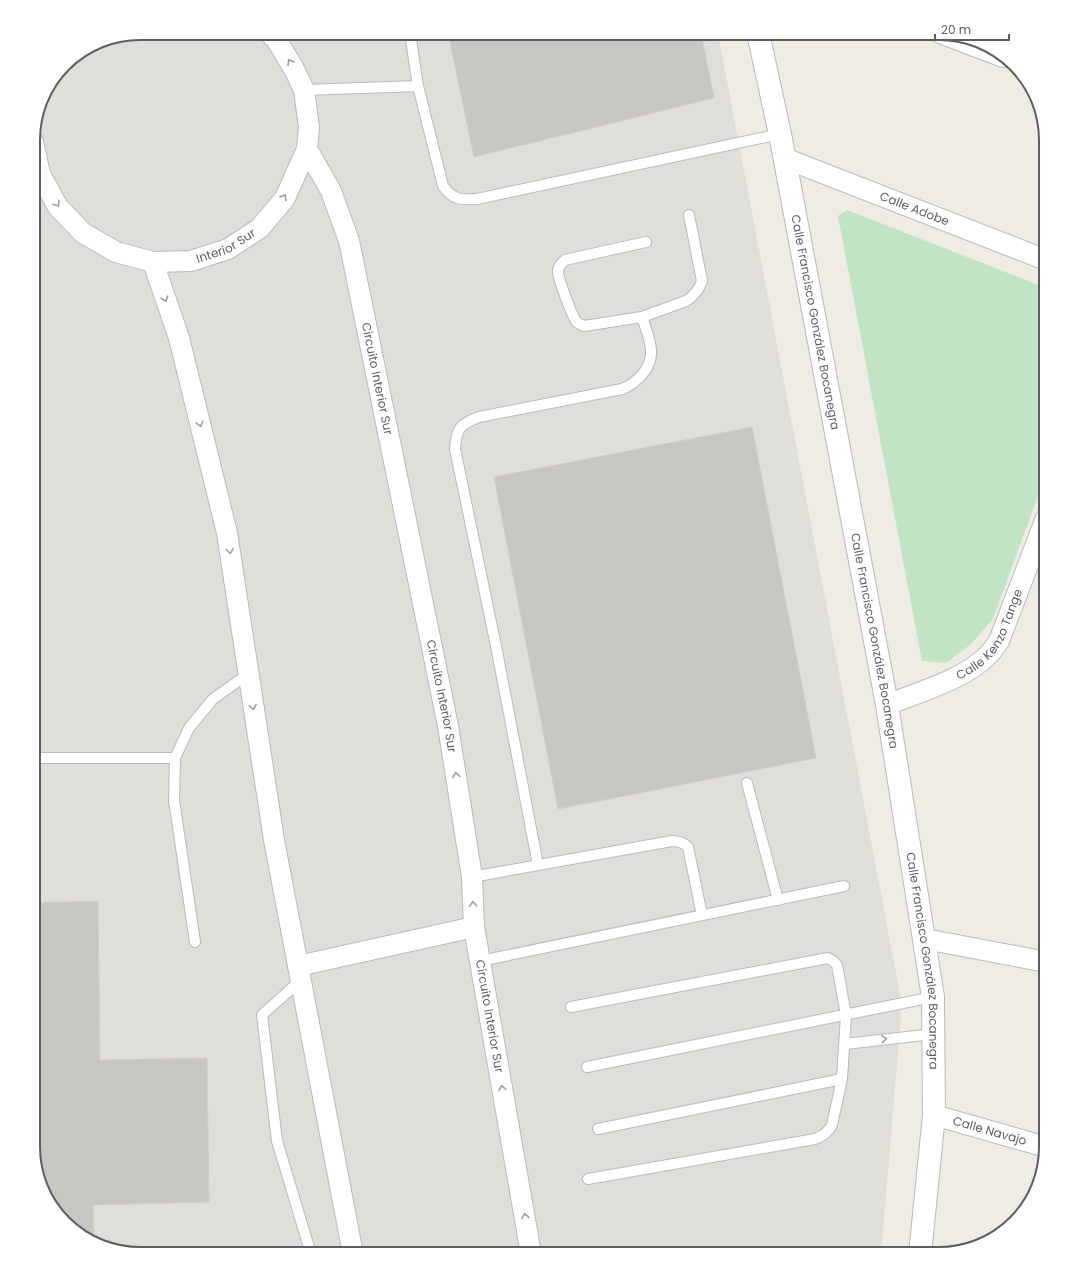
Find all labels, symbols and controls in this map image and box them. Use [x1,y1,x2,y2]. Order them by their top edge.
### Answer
scale bar [935,16,1009,42]
text: 20 m [941,21,971,38]
one-way arrow [287,59,295,66]
street label: Calle Adobe [877,187,952,230]
one-way arrow [280,194,287,201]
one-way arrow [52,200,60,207]
street label: Calle Francisco González Bocanegra [787,213,844,431]
street label: Interior Sur [194,224,259,267]
one-way arrow [161,295,169,302]
street label: Circuito Interior Sur [358,321,397,437]
one-way arrow [196,421,204,427]
street label: Calle Francisco González Bocanegra [847,532,903,750]
one-way arrow [225,548,234,554]
street label: Calle Kenzo Tange [953,586,1026,684]
street label: Circuito Interior Sur [423,638,461,754]
one-way arrow [248,704,257,710]
one-way arrow [452,772,460,778]
street label: Calle Francisco González Bocanegra [902,851,943,1070]
one-way arrow [469,901,477,907]
street label: Circuito Interior Sur [472,958,508,1074]
one-way arrow [881,1035,887,1044]
one-way arrow [498,1084,507,1091]
street label: Calle Navajo [951,1112,1029,1149]
one-way arrow [521,1212,529,1219]

